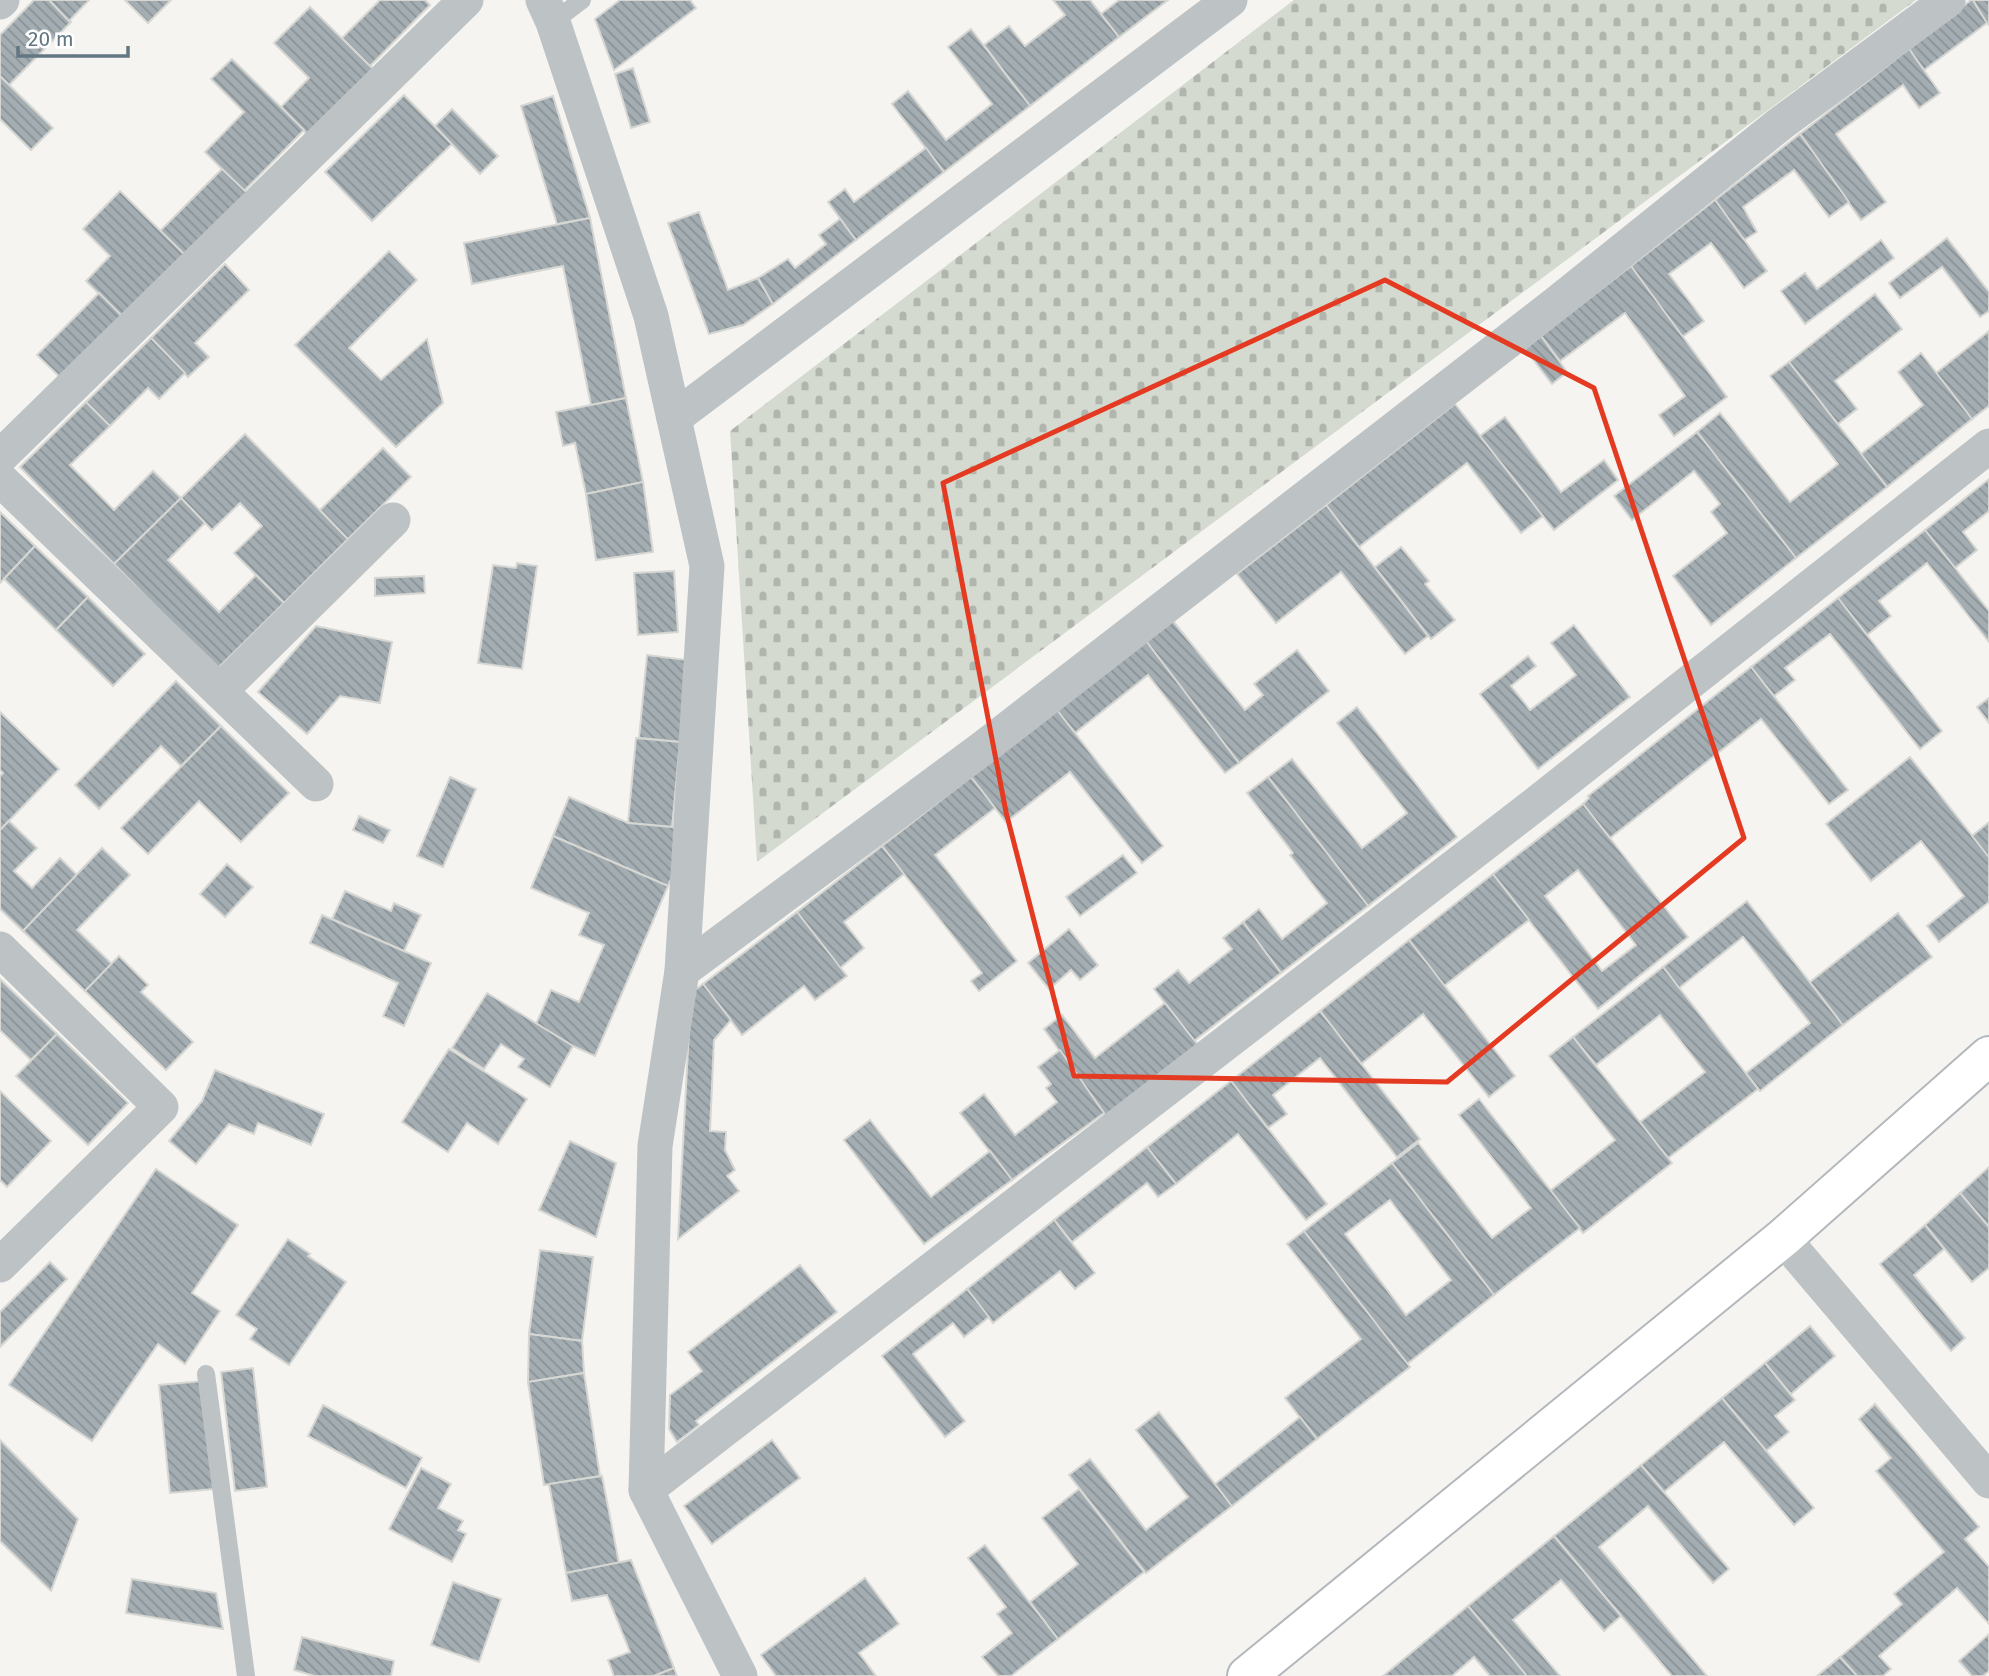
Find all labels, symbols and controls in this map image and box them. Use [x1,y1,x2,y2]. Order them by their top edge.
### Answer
scale bar [18,14,128,58]
text: 20 m [28,26,74,52]

